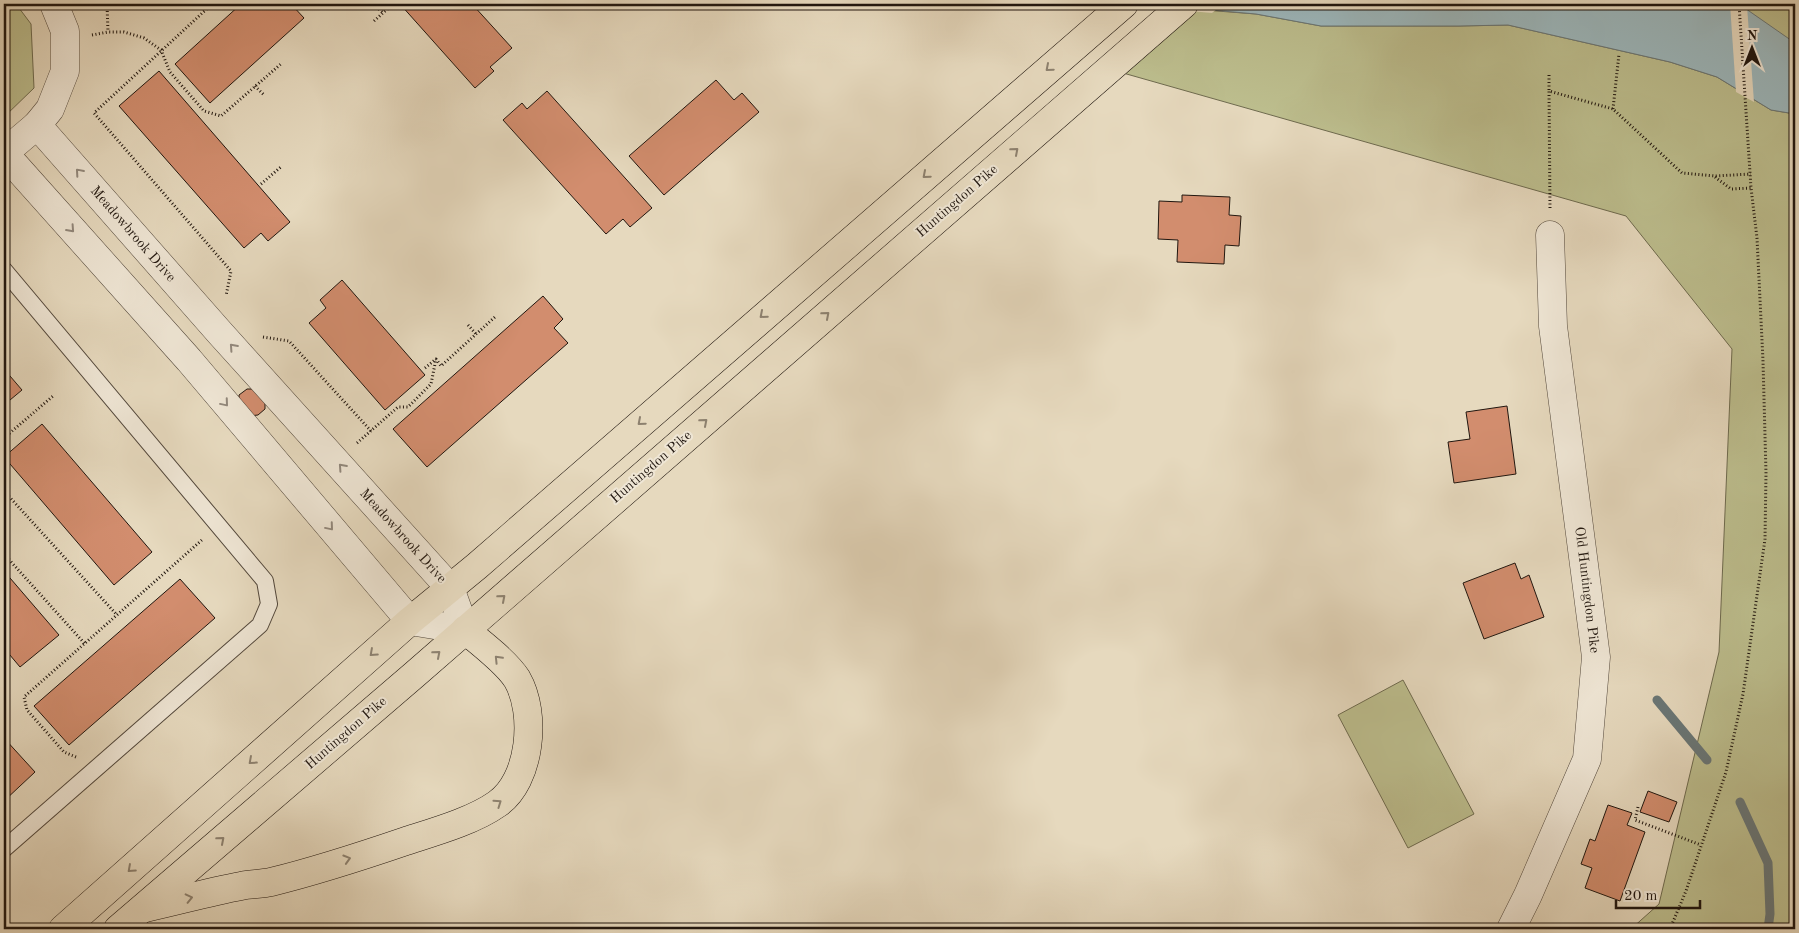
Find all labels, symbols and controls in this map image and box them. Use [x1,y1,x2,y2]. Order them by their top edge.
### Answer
north arrow [1726,22,1776,72]
text: N [1747,29,1758,43]
one-way arrow [1046,63,1055,71]
one-way arrow [1009,148,1018,157]
street label: Huntingdon Pike [914,162,1000,240]
one-way arrow [76,169,85,178]
one-way arrow [923,169,932,177]
street label: Meadowbrook Drive [88,184,178,284]
one-way arrow [65,223,74,232]
one-way arrow [760,310,769,319]
one-way arrow [820,312,829,321]
one-way arrow [230,343,239,352]
one-way arrow [219,397,228,406]
one-way arrow [637,416,646,425]
one-way arrow [698,419,707,428]
street label: Huntingdon Pike [608,428,694,506]
one-way arrow [339,464,348,473]
street label: Meadowbrook Drive [357,486,449,586]
one-way arrow [325,521,334,530]
street label: Old Huntingdon Pike [1572,526,1602,654]
one-way arrow [496,594,505,603]
one-way arrow [370,647,379,656]
one-way arrow [431,651,440,660]
one-way arrow [495,655,504,664]
street label: Huntingdon Pike [303,694,389,772]
one-way arrow [248,755,257,764]
one-way arrow [492,800,502,809]
one-way arrow [216,837,225,846]
one-way arrow [342,855,350,865]
one-way arrow [127,864,136,873]
scale bar [1616,878,1700,910]
text: 20 m [1624,889,1658,904]
one-way arrow [184,893,193,904]

